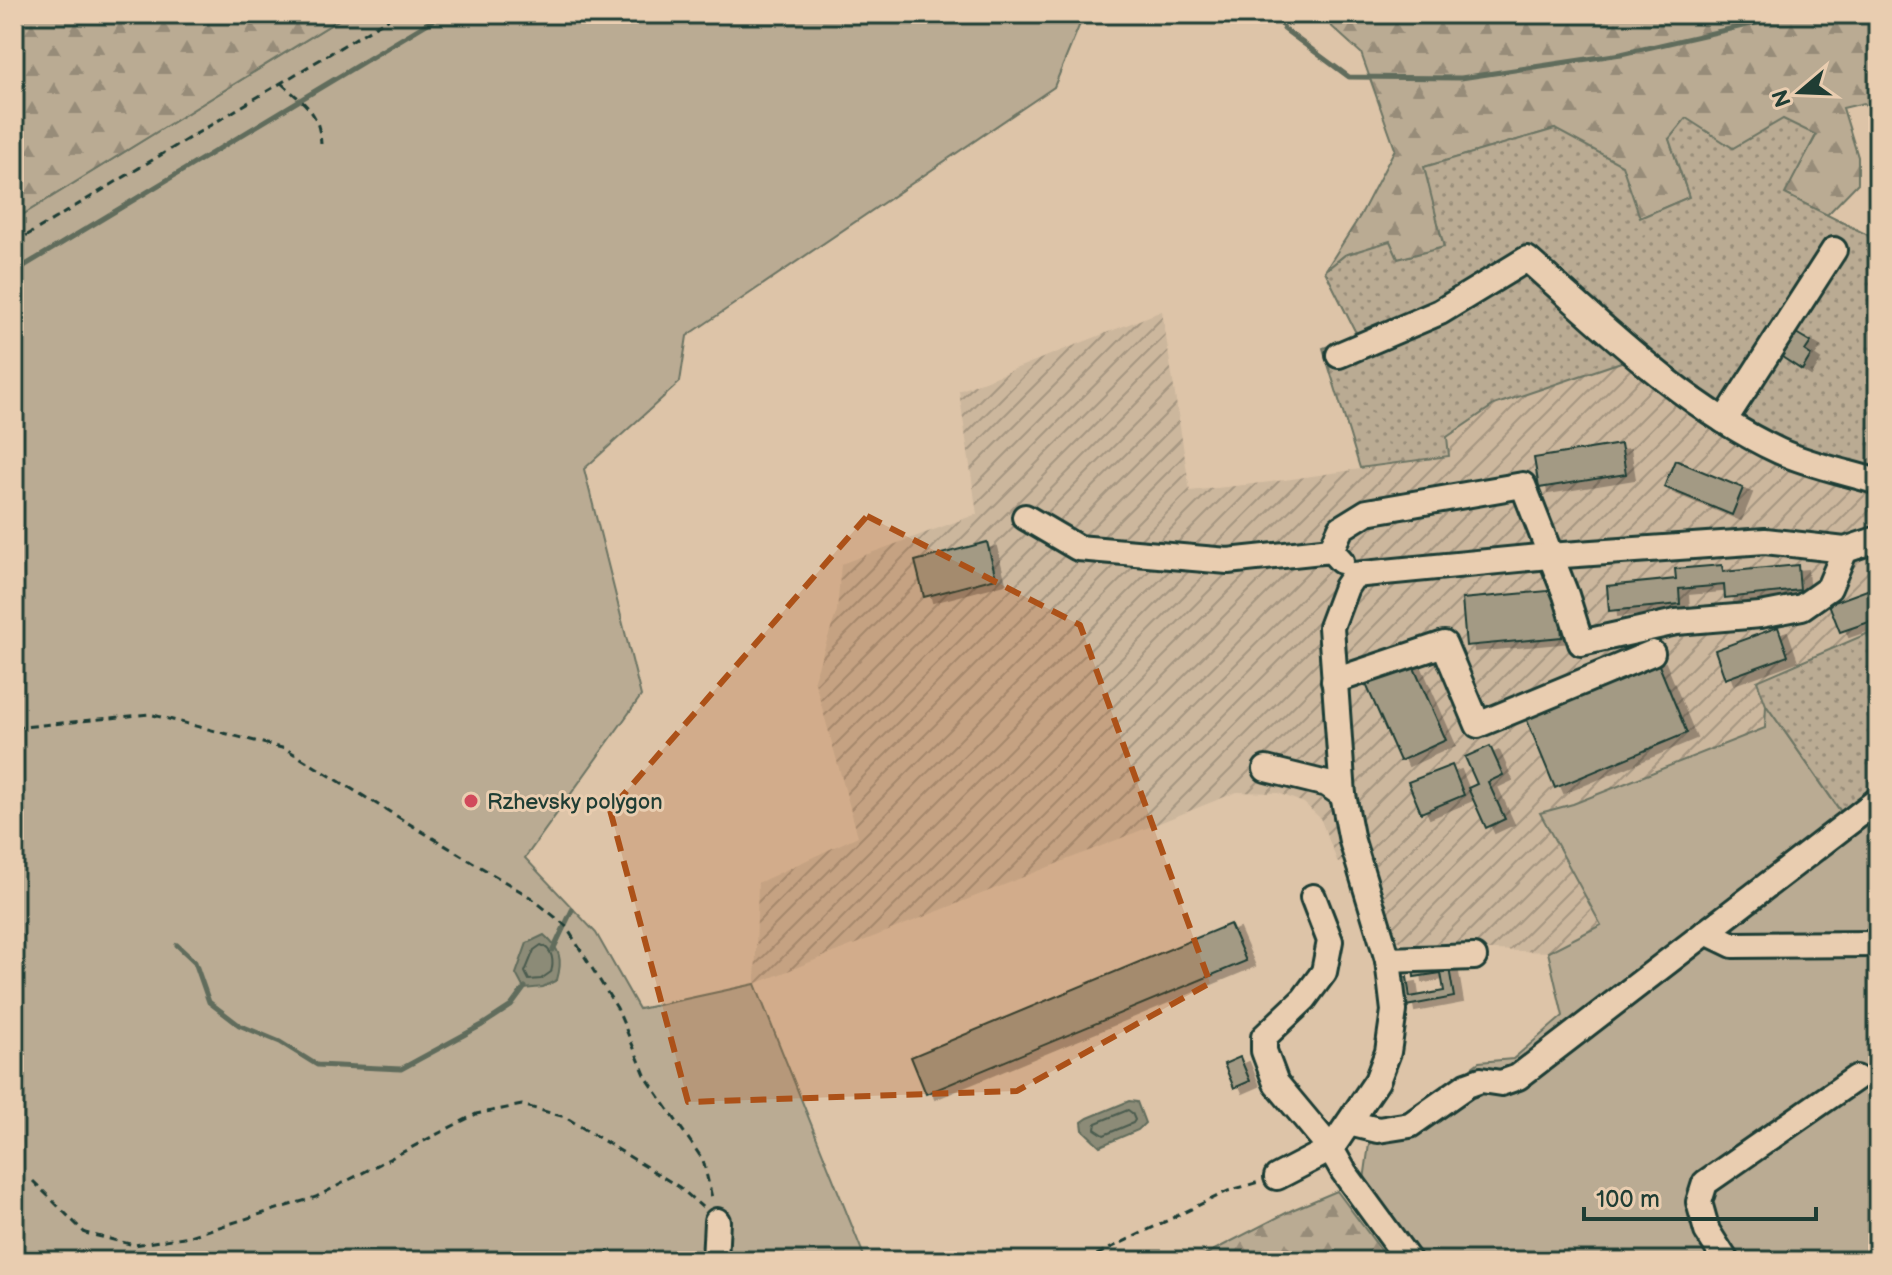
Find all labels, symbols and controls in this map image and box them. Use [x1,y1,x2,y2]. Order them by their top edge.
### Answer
north arrow [1760,52,1840,132]
text: N [1767,86,1798,110]
place label: Rzhevsky polygon [487,789,663,816]
marker: Rzhevsky polygon [462,792,480,810]
scale bar [1584,1171,1816,1221]
text: 100 m [1596,1185,1660,1214]

